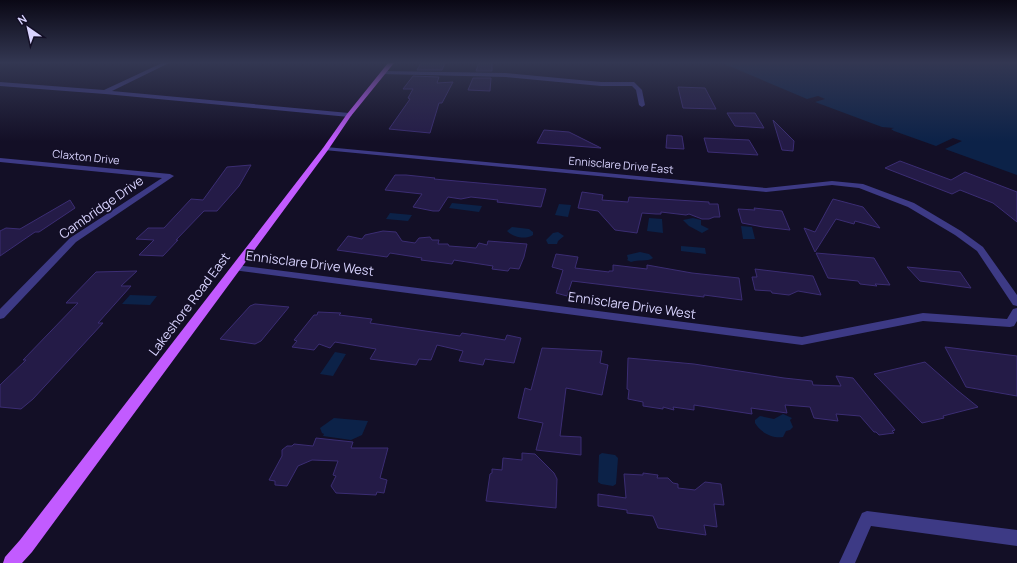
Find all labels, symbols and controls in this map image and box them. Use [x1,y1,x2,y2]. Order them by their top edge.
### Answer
north arrow [8,8,48,48]
text: N [15,11,30,28]
street label: Claxton Drive [52,146,121,168]
street label: Ennisclare Drive East [568,152,674,177]
street label: Cambridge Drive [55,171,147,243]
street label: Ennisclare Drive West [245,246,375,280]
street label: Lakeshore Road East [144,249,234,359]
street label: Ennisclare Drive West [567,287,697,323]

